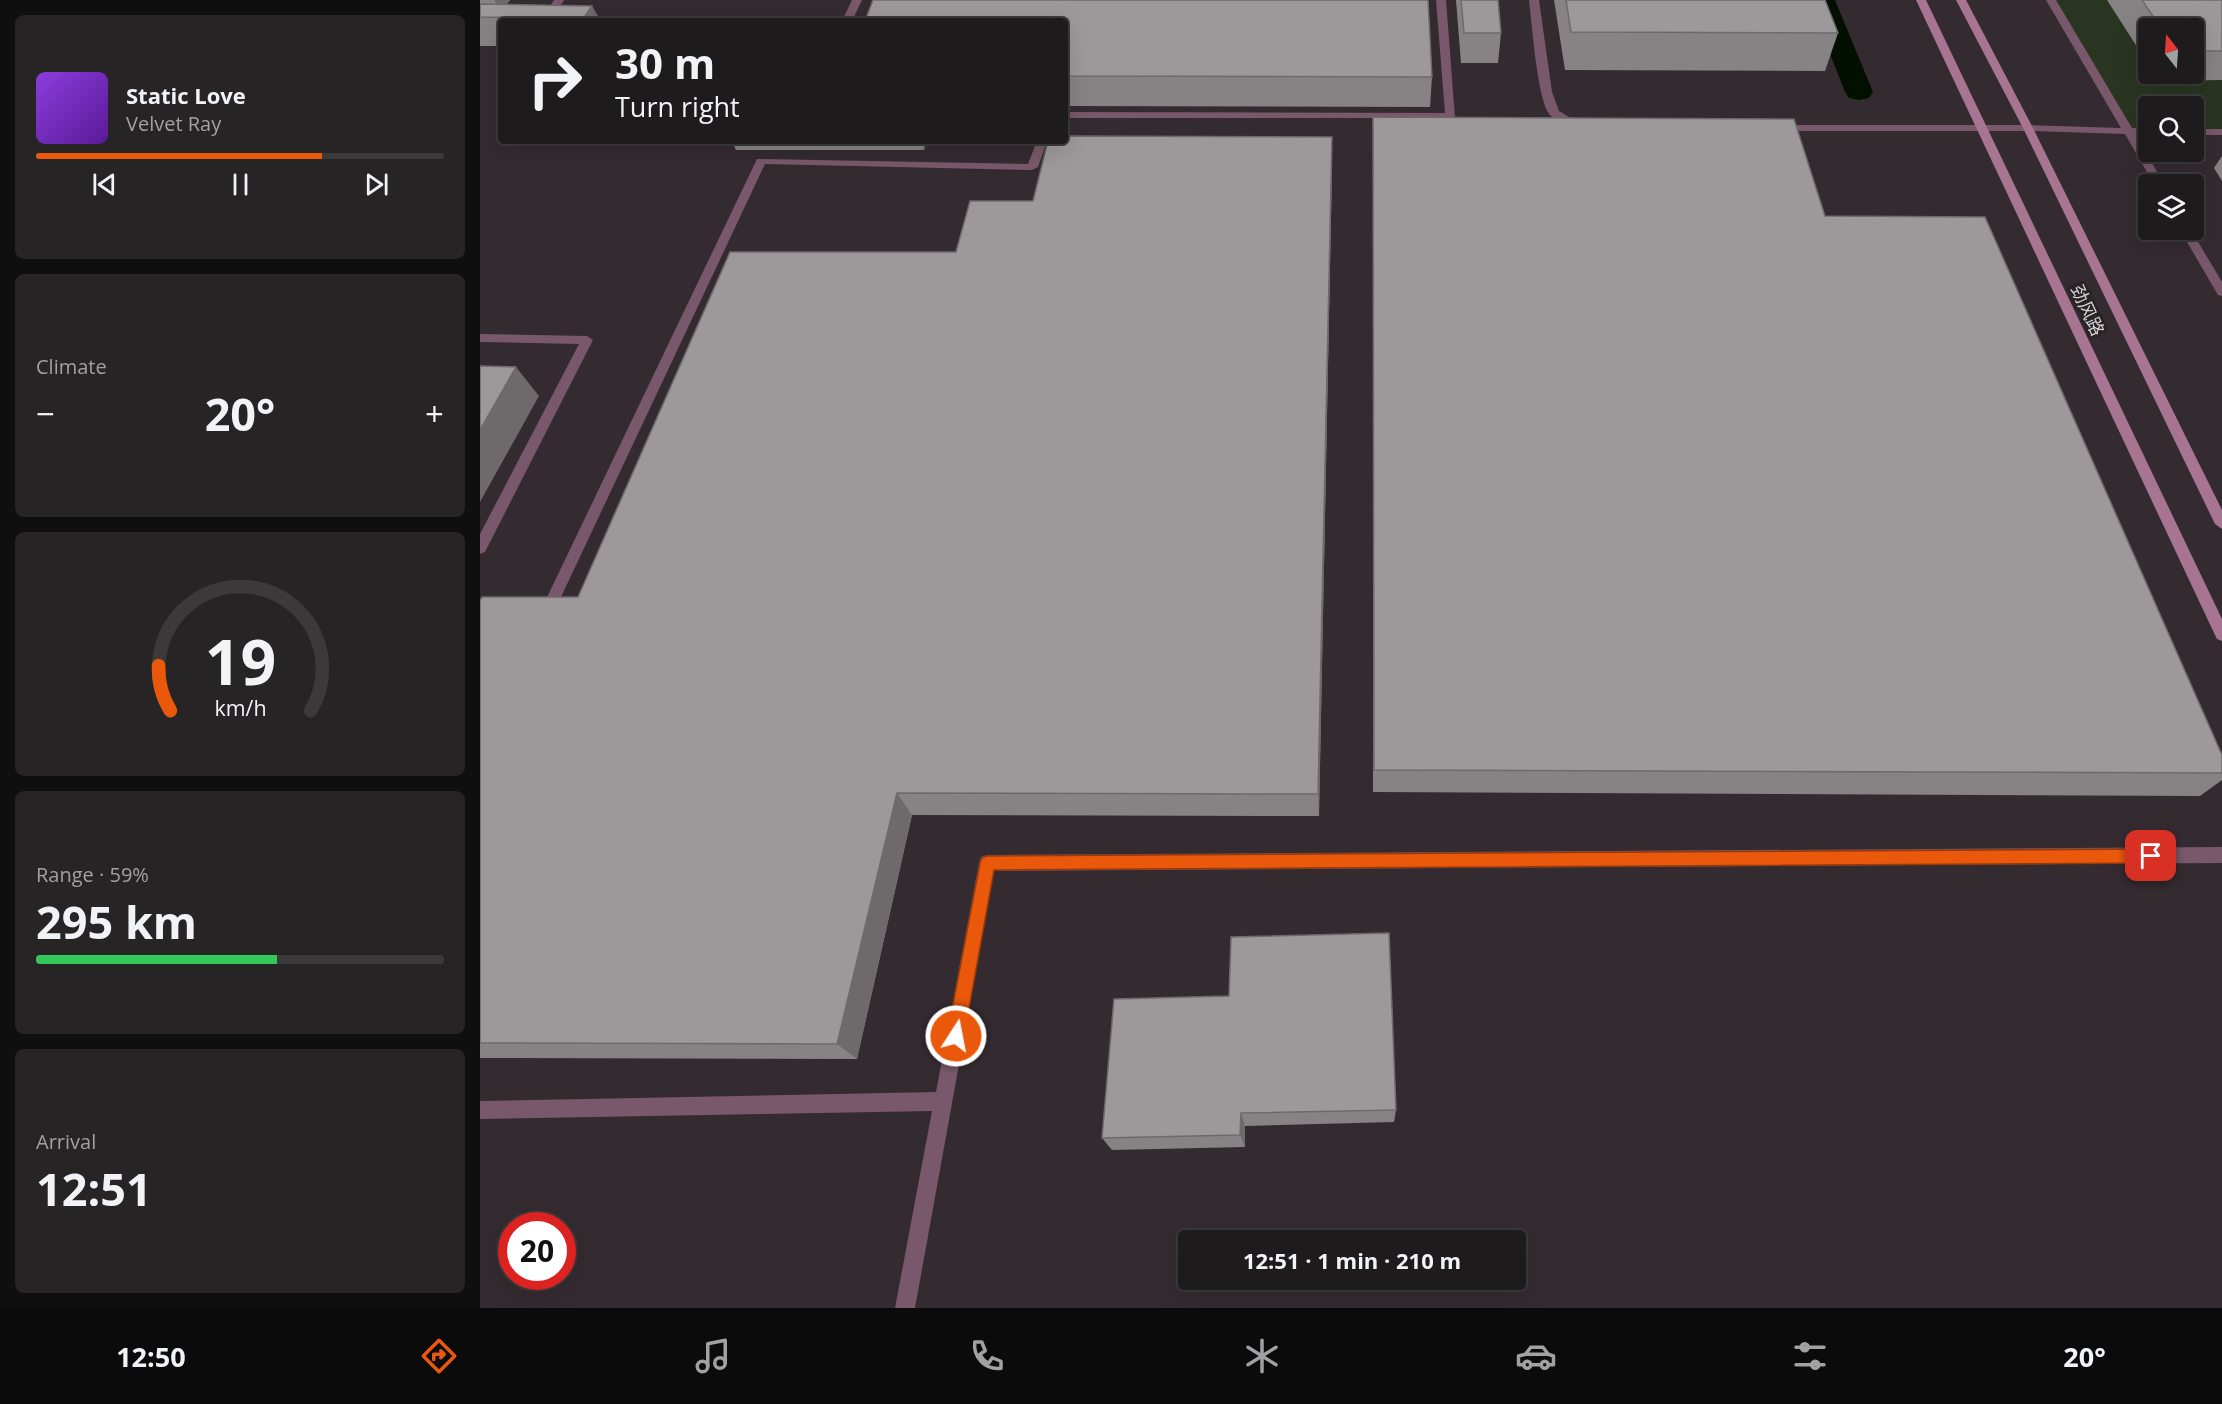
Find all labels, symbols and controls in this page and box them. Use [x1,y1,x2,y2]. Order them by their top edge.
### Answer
north arrow [2138,18,2204,84]
map controls [2138,18,2204,240]
text: 30 m [615,34,715,91]
icon: right [516,42,594,120]
text: Static Love [126,80,246,110]
text: Turn right [615,88,740,125]
button: search [2138,96,2204,162]
text: Velvet Ray [126,110,221,137]
icon: previous [88,168,121,201]
icon: pause [224,168,257,201]
icon: next [360,168,393,201]
button: layers [2138,174,2204,240]
street label: 劲风路 [2066,280,2110,340]
text: Climate [36,353,107,380]
text: 20° [205,383,275,444]
text: − [36,391,55,436]
text: + [425,391,444,436]
text: 19 [204,618,276,703]
text: km/h [214,693,266,722]
pin [2125,830,2176,881]
icon: arrive [2134,839,2167,872]
text: Range · 59% [36,861,149,888]
text: 295 km [36,891,197,952]
position arrow [924,1004,988,1068]
text: Arrival [36,1128,96,1155]
text: 12:51 [36,1158,152,1219]
speed limit sign: 20 [498,1212,576,1290]
text: 12:51 · 1 min · 210 m [1243,1245,1461,1275]
icon: directions [418,1335,460,1377]
icon: music [692,1335,734,1377]
icon: phone [966,1335,1008,1377]
icon: climate [1241,1335,1283,1377]
icon: car [1515,1335,1557,1377]
icon: filters [1789,1335,1831,1377]
text: 12:50 [116,1338,186,1375]
text: 20° [2063,1338,2106,1375]

